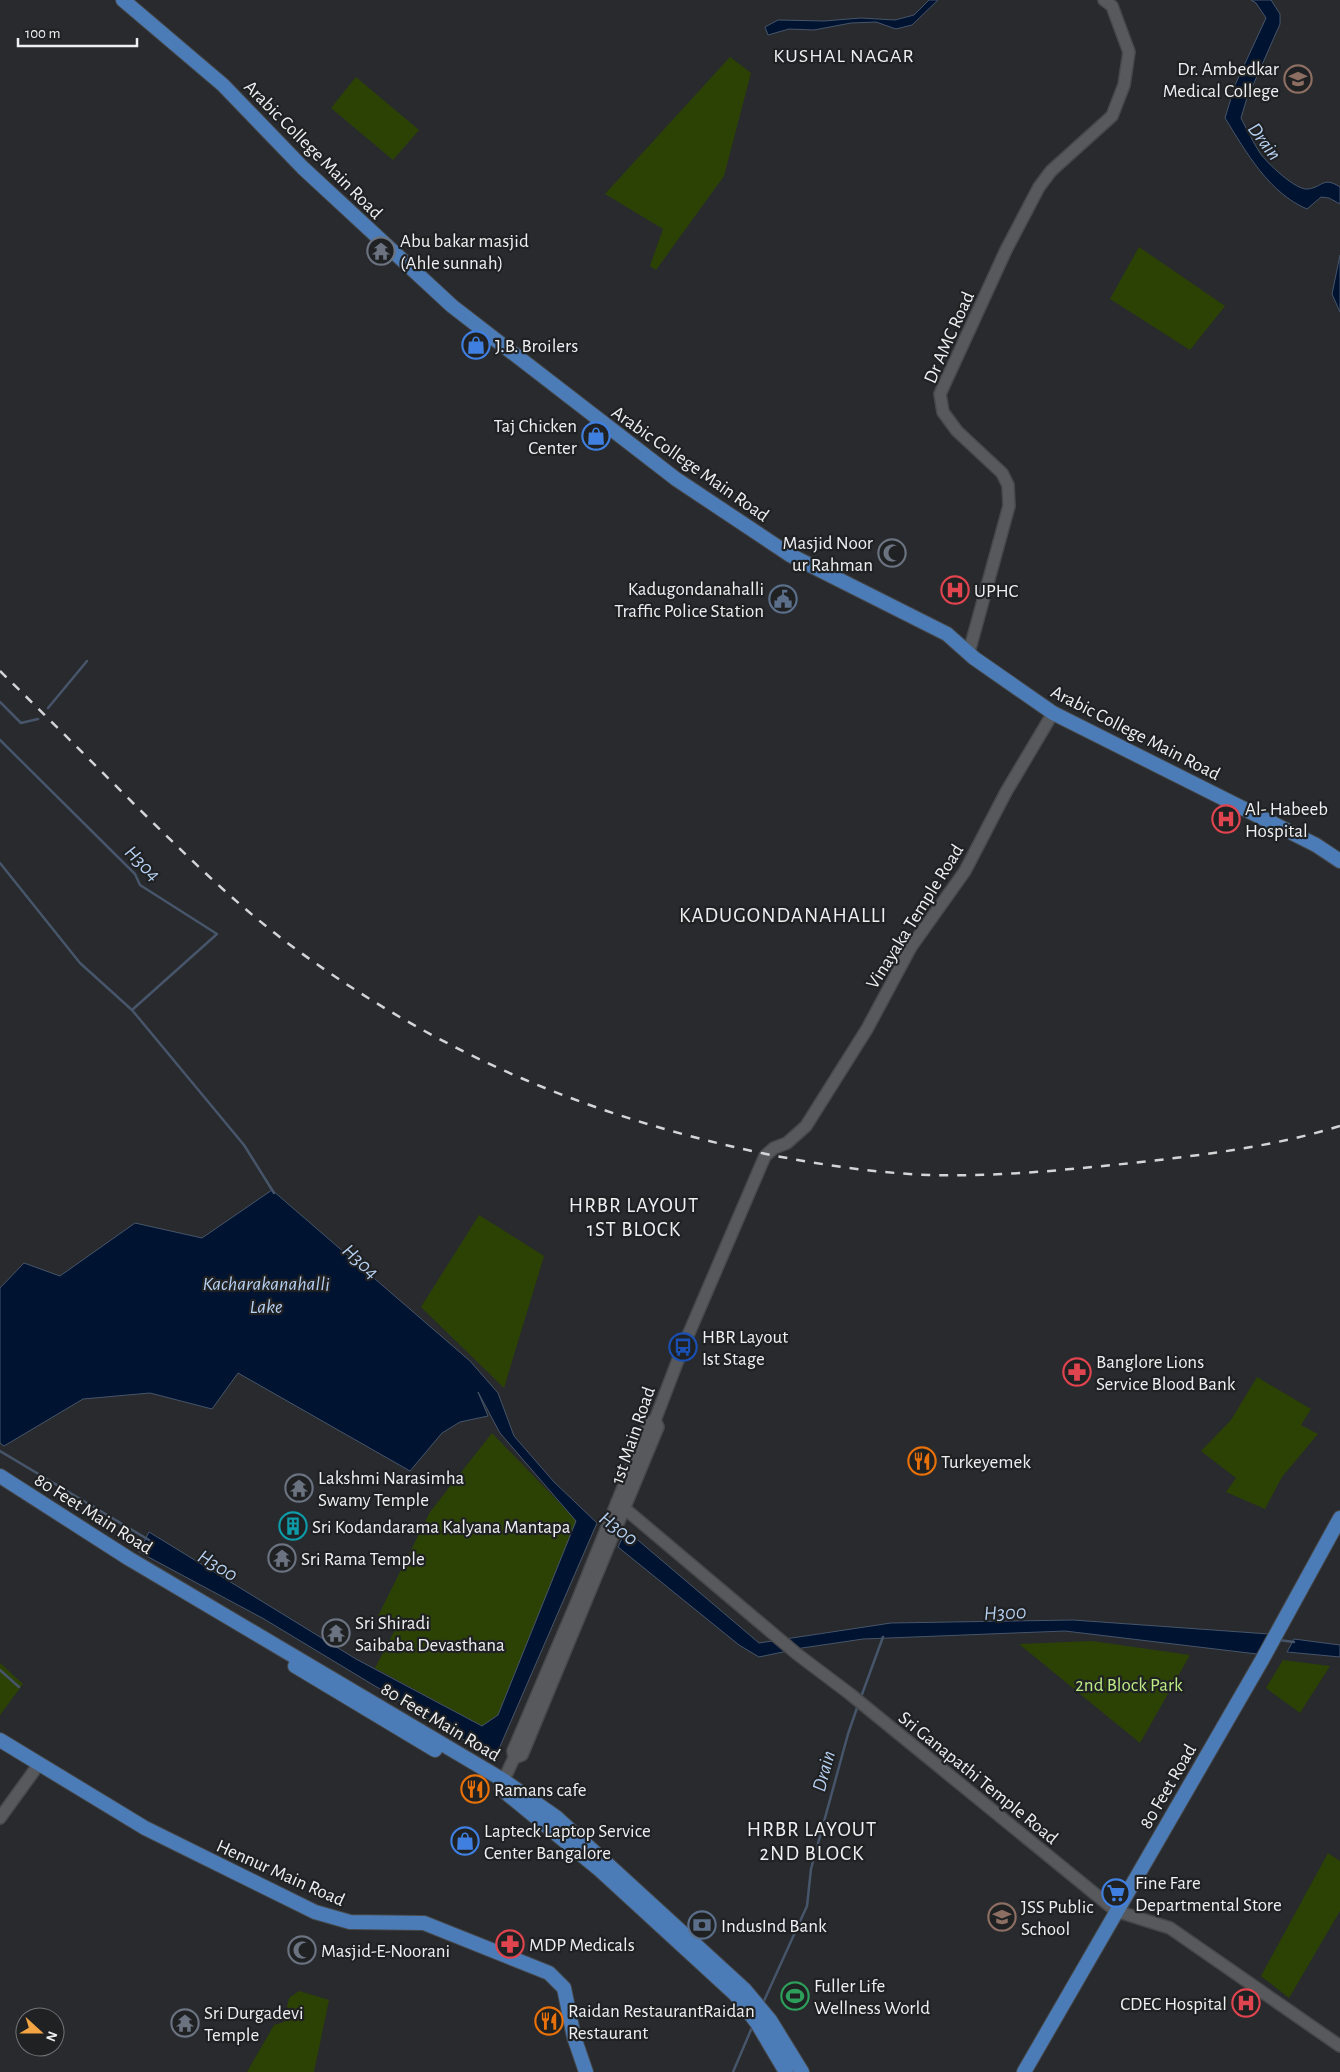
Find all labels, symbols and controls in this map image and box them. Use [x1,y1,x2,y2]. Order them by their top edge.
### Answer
scale bar [18,15,136,47]
text: 100 m [25,26,60,41]
district label: KUSHAL NAGAR [773,46,915,66]
place label: Dr. Ambedkar Medical College [1163,60,1279,101]
school or university icon: Dr. Ambedkar Medical College [1283,64,1313,94]
street label: Arabic College Main Road [240,77,386,223]
water label: Drain [1244,119,1285,164]
place label: Abu bakar masjid (Ahle sunnah) [400,232,529,273]
temple icon: Abu bakar masjid (Ahle sunnah) [366,236,396,266]
street label: Dr AMC Road [921,289,978,386]
shop icon: J.B. Broilers [461,330,491,360]
place label: J.B. Broilers [495,337,578,356]
street label: Arabic College Main Road [608,403,772,526]
place label: Taj Chicken Center [493,417,577,458]
shop icon: Taj Chicken Center [581,421,611,451]
place label: Masjid Noor ur Rahman [783,534,873,575]
mosque icon: Masjid Noor ur Rahman [877,538,907,568]
hospital icon: UPHC [940,575,970,605]
place label: Kadugondanahalli Traffic Police Station [614,580,764,621]
place label: UPHC [974,582,1018,601]
public building icon: Kadugondanahalli Traffic Police Station [768,584,798,614]
street label: Arabic College Main Road [1048,682,1223,784]
place label: Al- Habeeb Hospital [1245,800,1328,841]
hospital icon: Al- Habeeb Hospital [1211,804,1241,834]
street label: Vinayaka Temple Road [863,841,968,992]
water label: H304 [121,842,164,885]
district label: KADUGONDANAHALLI [679,905,887,926]
district label: HRBR LAYOUT 1ST BLOCK [569,1195,699,1240]
water label: H304 [338,1240,382,1283]
water label: Kacharakanahalli Lake [202,1274,330,1317]
place label: HBR Layout Ist Stage [702,1328,788,1369]
bus stop icon: HBR Layout Ist Stage [668,1332,698,1362]
place label: Banglore Lions Service Blood Bank [1096,1353,1236,1394]
pharmacy icon: Banglore Lions Service Blood Bank [1062,1357,1092,1387]
street label: 1st Main Road [608,1384,659,1487]
restaurant icon: Turkeyemek [907,1446,937,1476]
place label: Turkeyemek [941,1453,1031,1472]
place label: Lakshmi Narasimha Swamy Temple [318,1469,465,1510]
street label: 80 Feet Main Road [31,1470,156,1558]
temple icon: Lakshmi Narasimha Swamy Temple [284,1473,314,1503]
water label: H300 [595,1508,641,1550]
building icon: Sri Kodandarama Kalyana Mantapa [278,1511,308,1541]
place label: Sri Kodandarama Kalyana Mantapa [312,1518,571,1537]
temple icon: Sri Rama Temple [267,1543,297,1573]
water label: H300 [194,1546,241,1585]
place label: Sri Rama Temple [301,1550,425,1569]
water label: H300 [983,1602,1027,1624]
place label: Sri Shiradi Saibaba Devasthana [355,1614,505,1655]
temple icon: Sri Shiradi Saibaba Devasthana [321,1618,351,1648]
park label: 2nd Block Park [1075,1676,1183,1695]
street label: 80 Feet Main Road [377,1679,503,1765]
street label: Sri Ganapathi Temple Road [895,1708,1062,1848]
street label: 80 Feet Road [1137,1741,1200,1832]
water label: Drain [809,1749,839,1794]
restaurant icon: Ramans cafe [460,1774,490,1804]
place label: Ramans cafe [494,1781,586,1800]
district label: HRBR LAYOUT 2ND BLOCK [747,1819,877,1864]
place label: Lapteck Laptop Service Center Bangalore [484,1822,651,1863]
shop icon: Lapteck Laptop Service Center Bangalore [450,1826,480,1856]
street label: Hennur Main Road [213,1837,348,1910]
place label: Fine Fare Departmental Store [1135,1874,1282,1915]
supermarket icon: Fine Fare Departmental Store [1101,1878,1131,1908]
place label: JSS Public School [1021,1898,1094,1939]
school or university icon: JSS Public School [987,1902,1017,1932]
bank icon: IndusInd Bank [687,1910,717,1940]
place label: IndusInd Bank [721,1917,827,1936]
pharmacy icon: MDP Medicals [495,1929,525,1959]
mosque icon: Masjid-E-Noorani [287,1935,317,1965]
place label: MDP Medicals [529,1936,635,1955]
place label: Masjid-E-Noorani [321,1942,450,1961]
place label: Fuller Life Wellness World [814,1977,930,2018]
sports icon: Fuller Life Wellness World [780,1981,810,2011]
hospital icon: CDEC Hospital [1231,1988,1261,2018]
place label: CDEC Hospital [1120,1995,1227,2014]
place label: Raidan RestaurantRaidan Restaurant [568,2002,755,2043]
place label: Sri Durgadevi Temple [204,2004,304,2045]
restaurant icon: Raidan RestaurantRaidan Restaurant [534,2006,564,2036]
north arrow [15,2007,65,2057]
temple icon: Sri Durgadevi Temple [170,2008,200,2038]
text: N [43,2029,59,2043]

